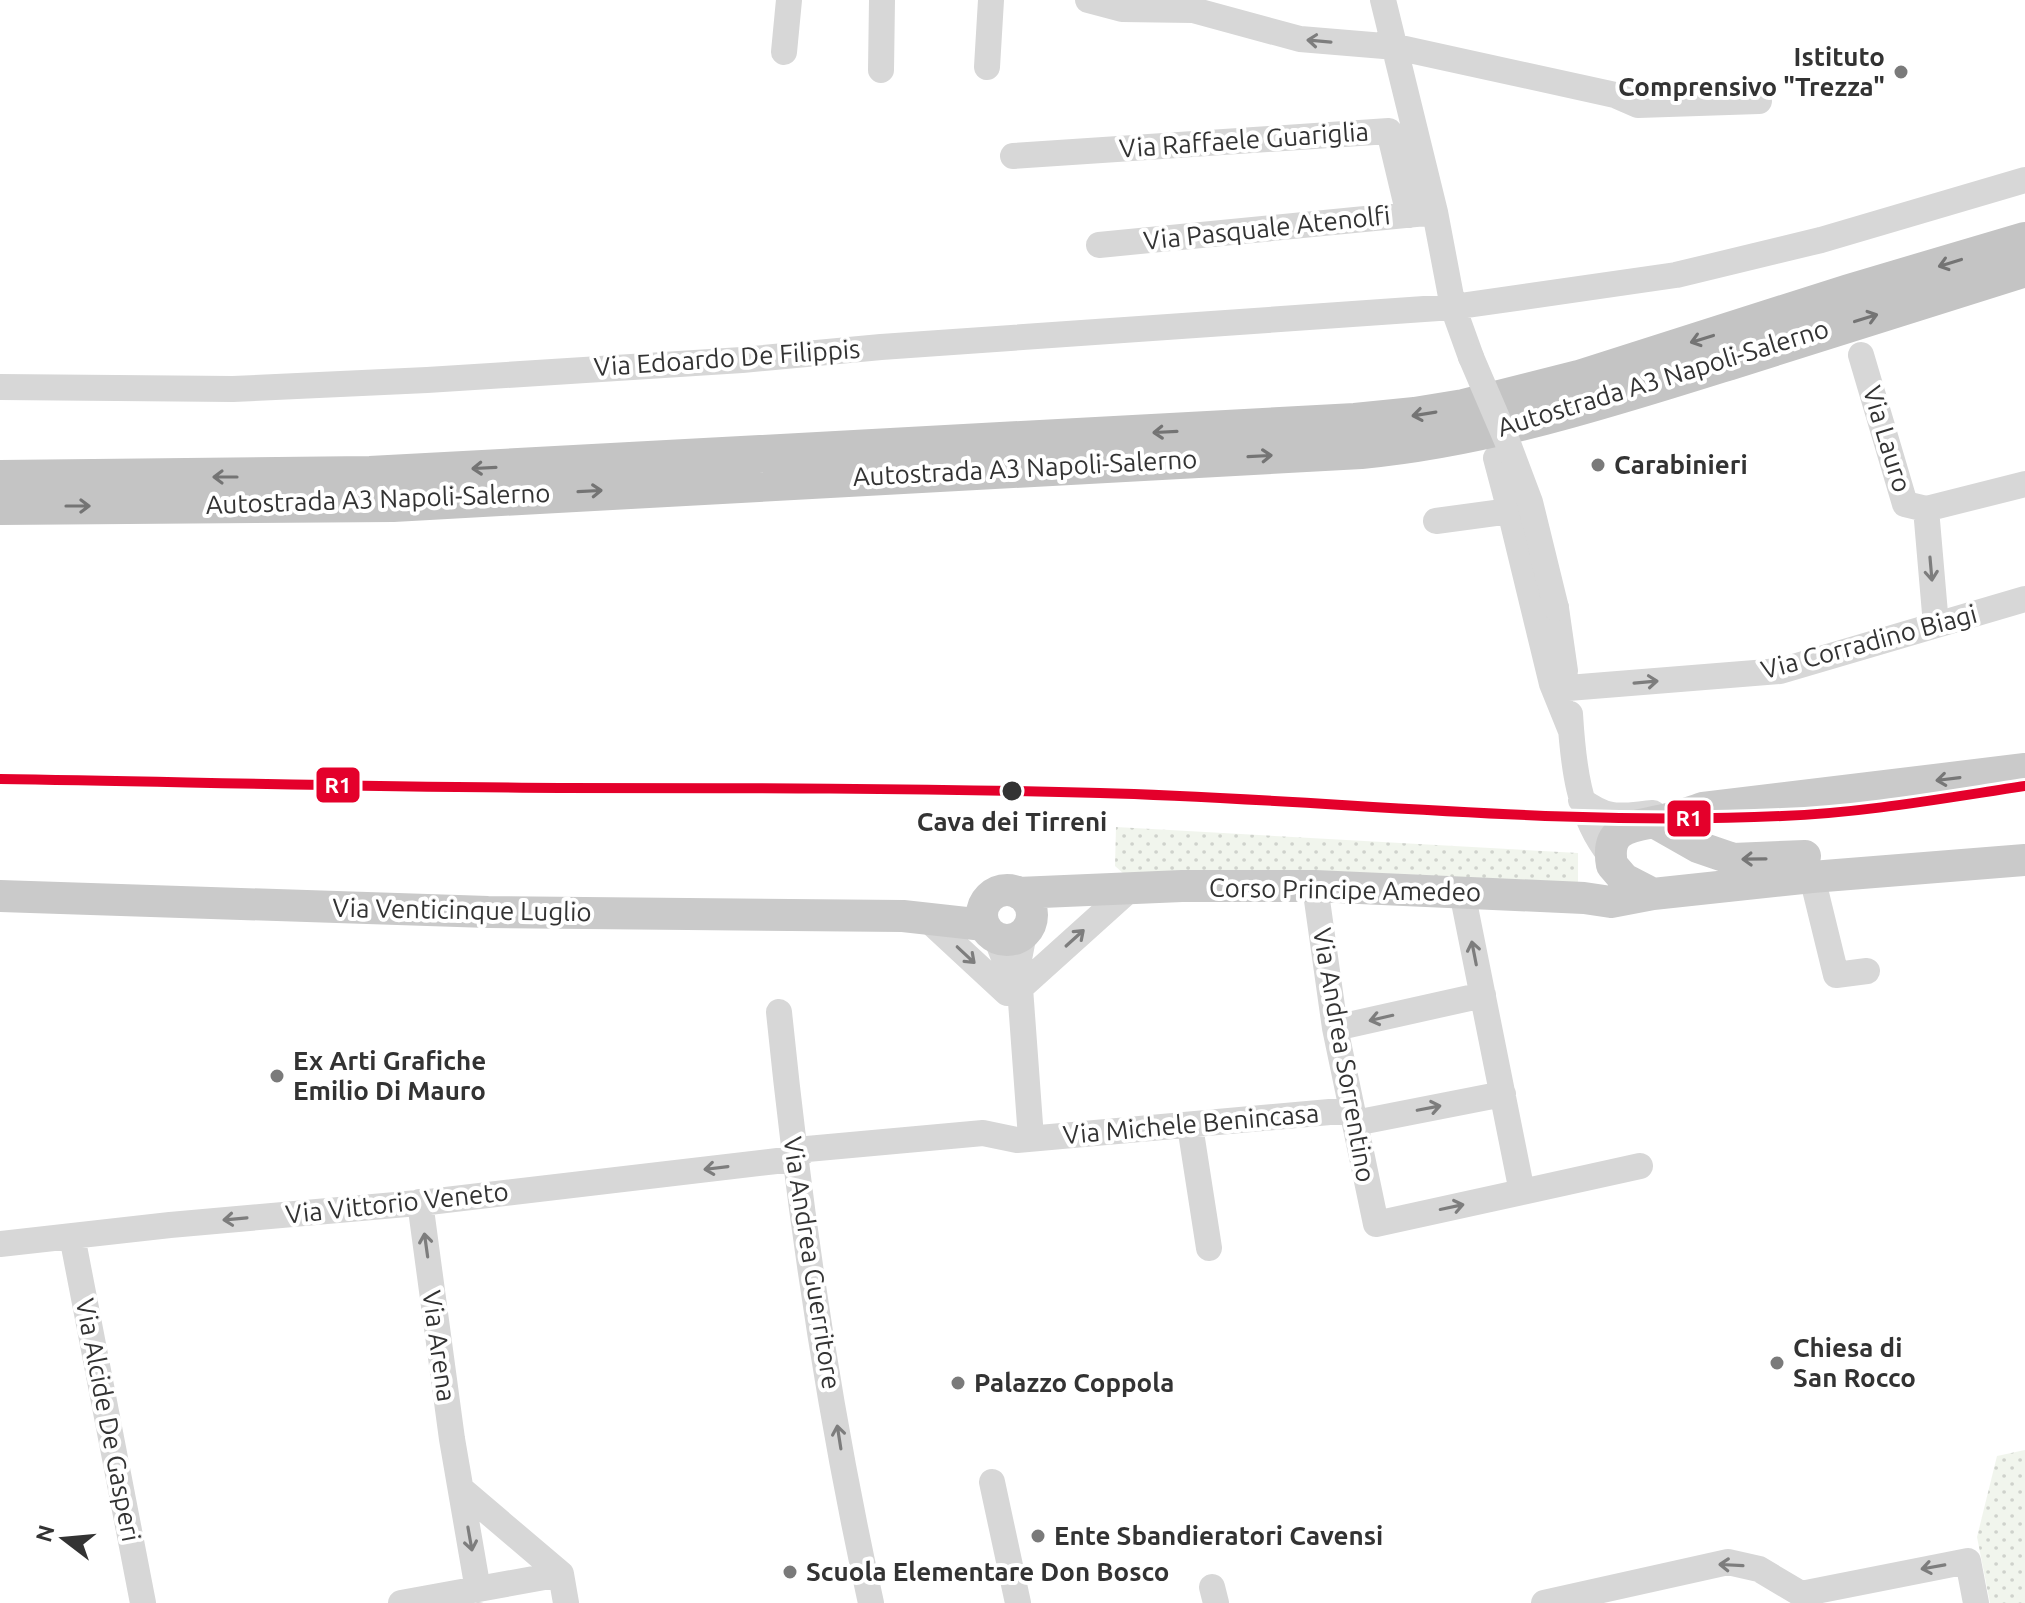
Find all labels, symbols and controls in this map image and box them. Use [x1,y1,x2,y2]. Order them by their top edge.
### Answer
one-way arrow [1306,33,1333,48]
place label: Istituto Comprensivo "Trezza" [1618,42,1885,101]
marker: Istituto Comprensivo "Trezza" [1892,63,1910,81]
street label: Via Raffaele Guariglia [1118,116,1370,163]
street label: Via Pasquale Atenolfi [1142,200,1392,255]
one-way arrow [1938,256,1964,271]
one-way arrow [1853,309,1878,324]
street label: Autostrada A3 Napoli-Salerno [1494,313,1832,442]
one-way arrow [1689,333,1714,348]
street label: Via Edoardo De Filippis [593,334,861,381]
street label: Via Lauro [1858,382,1917,495]
one-way arrow [1412,408,1437,423]
one-way arrow [1152,425,1179,440]
street label: Autostrada A3 Napoli-Salerno [852,444,1198,491]
one-way arrow [1246,448,1273,463]
place label: Carabinieri [1614,450,1748,479]
marker: Carabinieri [1589,456,1607,474]
one-way arrow [471,461,498,476]
one-way arrow [212,470,239,485]
street label: Autostrada A3 Napoli-Salerno [205,478,551,519]
one-way arrow [576,484,603,499]
one-way arrow [64,498,91,514]
one-way arrow [1924,555,1939,582]
street label: Via Corradino Biagi [1758,599,1980,684]
one-way arrow [1632,674,1658,689]
line badge: R1 [315,766,361,804]
text: R1 [325,772,351,797]
one-way arrow [1935,772,1962,787]
marker: Cava dei Tirreni [1000,779,1024,803]
line badge: R1 [1666,799,1712,838]
text: R1 [1676,805,1702,830]
place label: Cava dei Tirreni [917,807,1107,836]
one-way arrow [1741,852,1768,867]
street label: Corso Principe Amedeo [1209,873,1481,906]
street label: Via Venticinque Luglio [332,893,592,926]
street label: Via Andrea Sorrentino [1308,925,1381,1184]
one-way arrow [1065,929,1085,947]
one-way arrow [1466,941,1481,966]
one-way arrow [956,946,976,965]
one-way arrow [1369,1011,1395,1026]
place label: Ex Arti Grafiche Emilio Di Mauro [293,1046,486,1105]
marker: Ex Arti Grafiche Emilio Di Mauro [268,1067,286,1085]
street label: Via Michele Benincasa [1062,1098,1320,1149]
one-way arrow [1415,1100,1441,1115]
street label: Via Andrea Guerritore [778,1134,847,1391]
one-way arrow [703,1160,730,1175]
street label: Via Vittorio Veneto [284,1176,510,1229]
one-way arrow [1439,1199,1464,1214]
one-way arrow [222,1212,249,1227]
one-way arrow [418,1233,433,1258]
street label: Via Arena [417,1288,462,1404]
street label: Via Alcide De Gasperi [71,1296,146,1544]
place label: Chiesa di San Rocco [1793,1333,1916,1392]
marker: Chiesa di San Rocco [1768,1354,1786,1372]
place label: Palazzo Coppola [974,1368,1175,1397]
marker: Palazzo Coppola [949,1374,967,1392]
one-way arrow [831,1425,846,1450]
north arrow [24,1499,104,1579]
place label: Ente Sbandieratori Cavensi [1054,1521,1383,1550]
text: N [30,1522,59,1545]
one-way arrow [463,1526,478,1552]
marker: Ente Sbandieratori Cavensi [1029,1527,1047,1545]
place label: Scuola Elementare Don Bosco [806,1557,1169,1586]
one-way arrow [1718,1557,1745,1572]
one-way arrow [1921,1561,1947,1576]
marker: Scuola Elementare Don Bosco [781,1563,799,1581]

